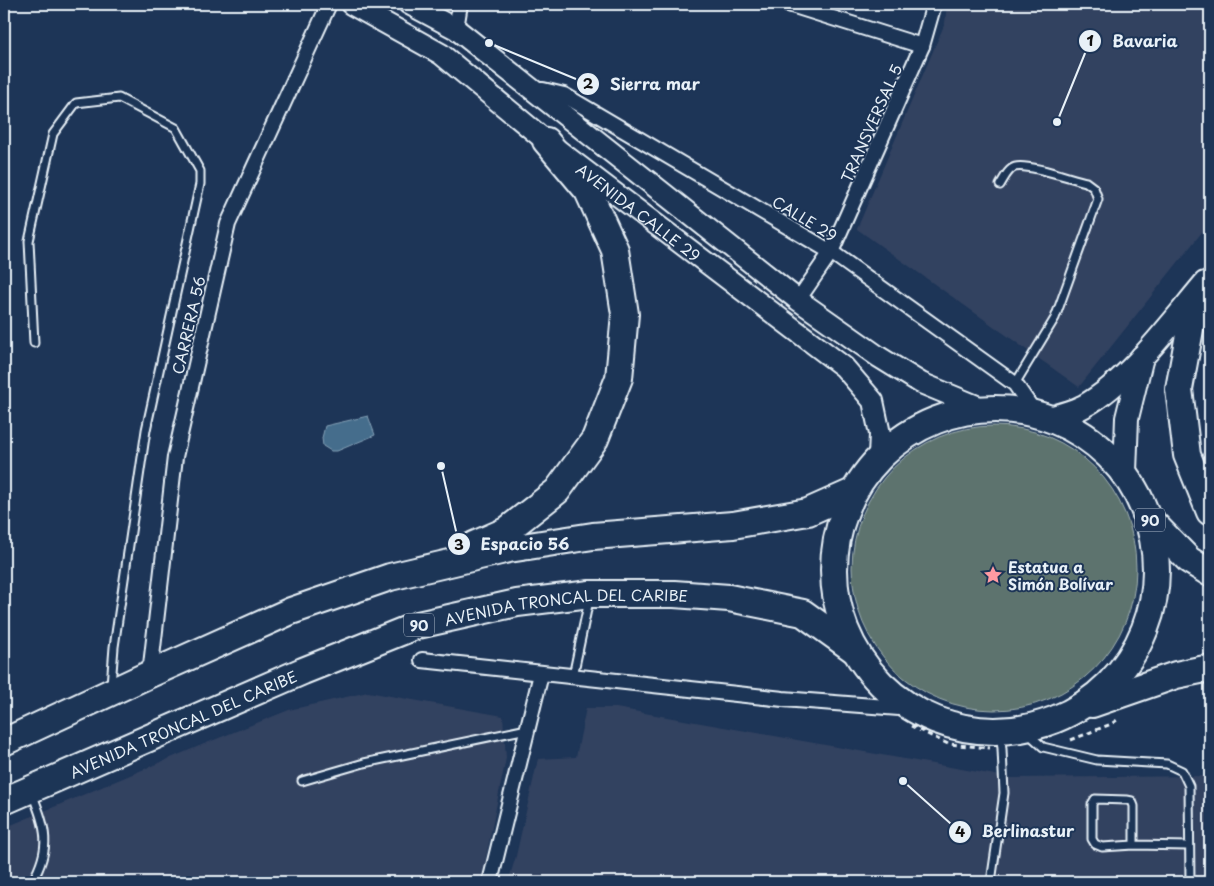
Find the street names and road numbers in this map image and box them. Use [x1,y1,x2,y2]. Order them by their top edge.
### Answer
street label: TRANSVERSAL 5 [835,60,907,186]
street label: AVENIDA CALLE 29 [572,157,706,266]
street label: CALLE 29 [768,190,842,246]
street label: CARRERA 56 [166,274,210,376]
road number: 90 [1135,508,1165,532]
street label: AVENIDA TRONCAL DEL CARIBE [442,582,689,630]
road number: 90 [404,614,434,636]
street label: AVENIDA TRONCAL DEL CARIBE [66,664,300,783]

